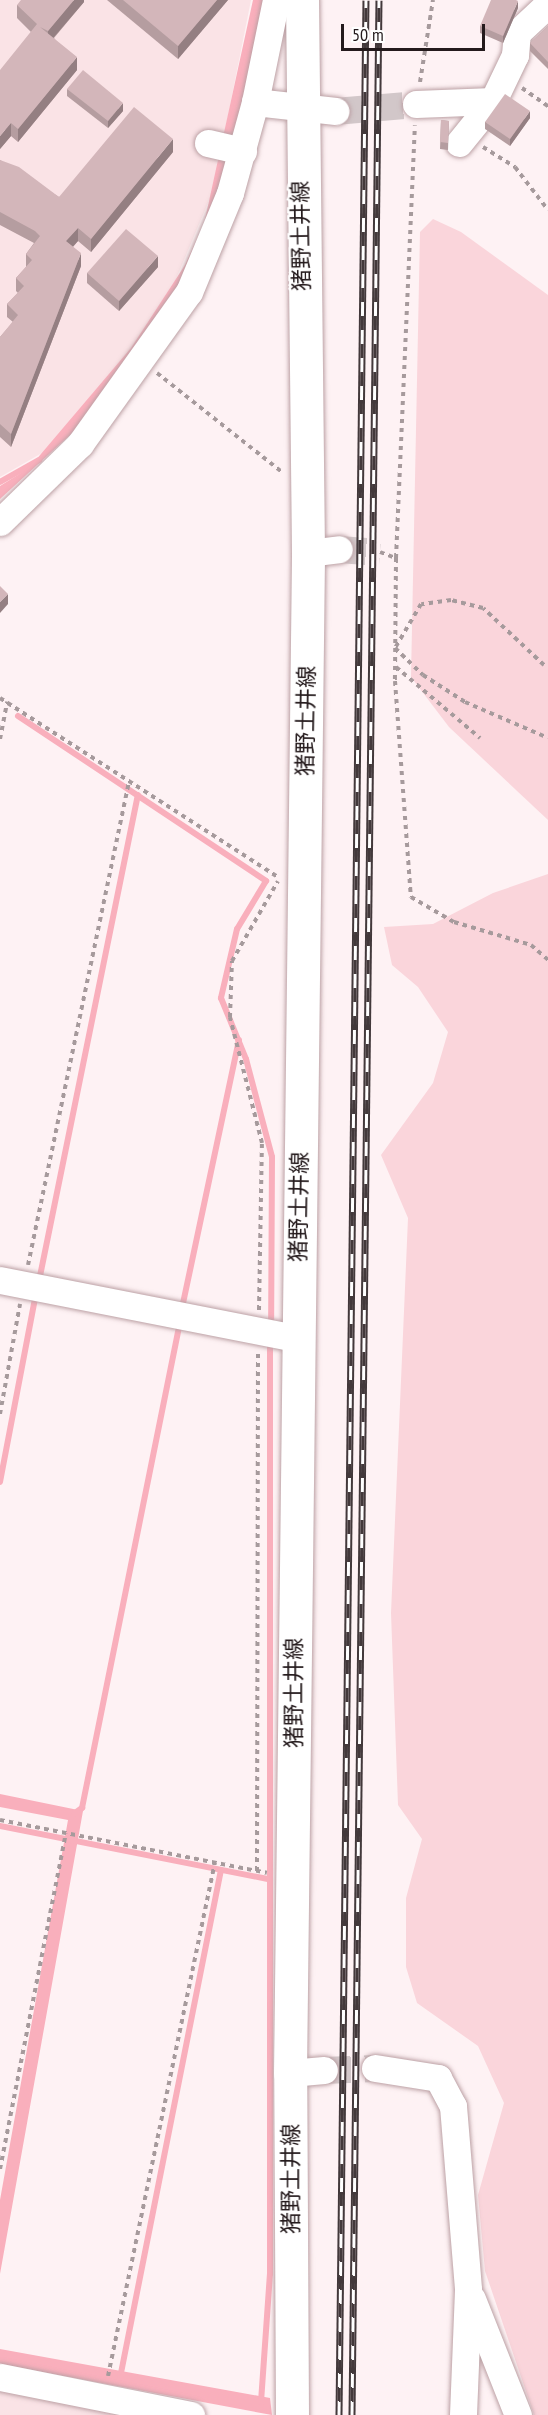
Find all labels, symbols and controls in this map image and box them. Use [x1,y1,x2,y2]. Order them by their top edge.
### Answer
scale bar [344,12,488,50]
text: 50 m [352,23,384,46]
street label: 猪野土井線 [287,181,315,291]
street label: 猪野土井線 [292,666,320,776]
street label: 猪野土井線 [285,1152,313,1262]
street label: 猪野土井線 [281,1638,307,1748]
street label: 猪野土井線 [278,2124,304,2234]

